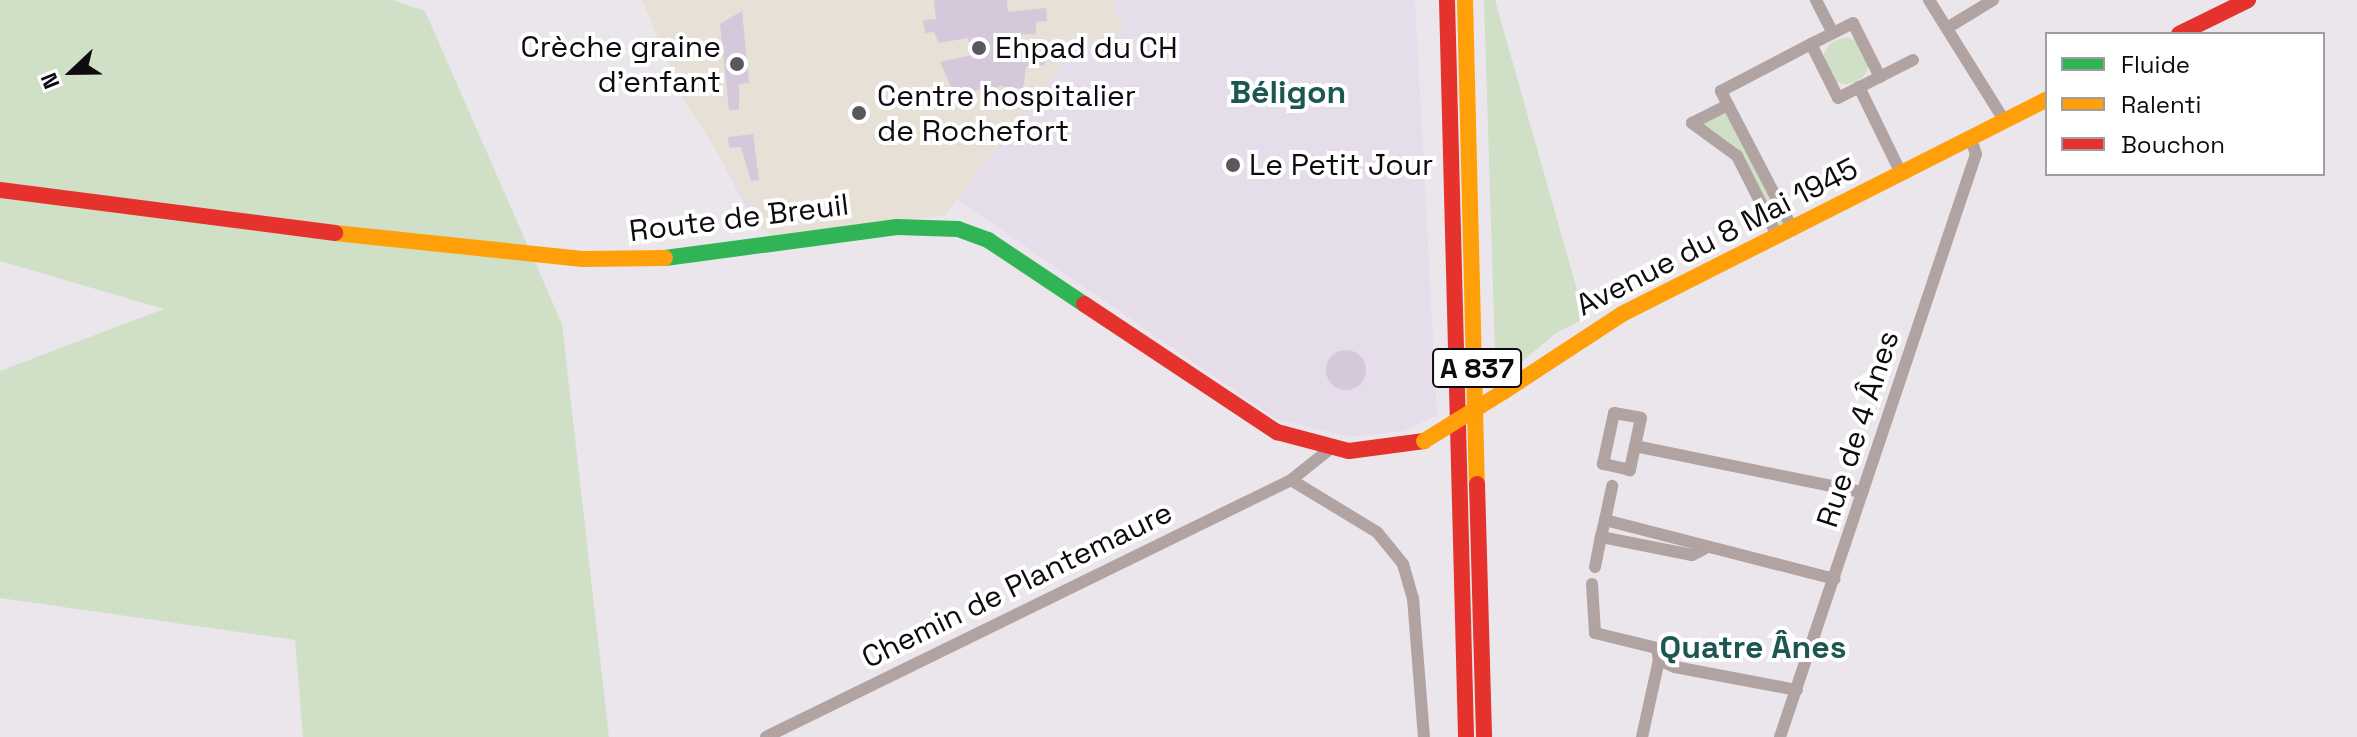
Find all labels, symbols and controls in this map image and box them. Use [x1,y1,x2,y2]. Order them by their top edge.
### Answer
place label: Crèche graine d'enfant [521,29,721,100]
place label: Ehpad du CH [995,30,1178,66]
north arrow [32,32,112,112]
legend [2045,32,2325,176]
marker: Ehpad du CH [970,39,988,57]
text: Fluide [2121,49,2190,80]
marker: Crèche graine d'enfant [728,55,746,73]
text: N [34,69,65,93]
district label: Béligon [1230,73,1346,111]
place label: Centre hospitalier de Rochefort [877,78,1136,148]
text: Ralenti [2121,89,2201,120]
marker: Centre hospitalier de Rochefort [848,102,870,124]
text: Bouchon [2121,129,2225,160]
place label: Le Petit Jour [1249,147,1433,183]
street label: Avenue du 8 Mai 1945 [1570,150,1864,324]
marker: Le Petit Jour [1224,156,1242,174]
street label: Route de Breuil [627,187,851,249]
street label: Rue de 4 Ânes [1809,326,1907,532]
road number: A 837 [1431,344,1523,392]
street label: Chemin de Plantemaure [856,494,1178,676]
district label: Quatre Ânes [1659,628,1847,666]

